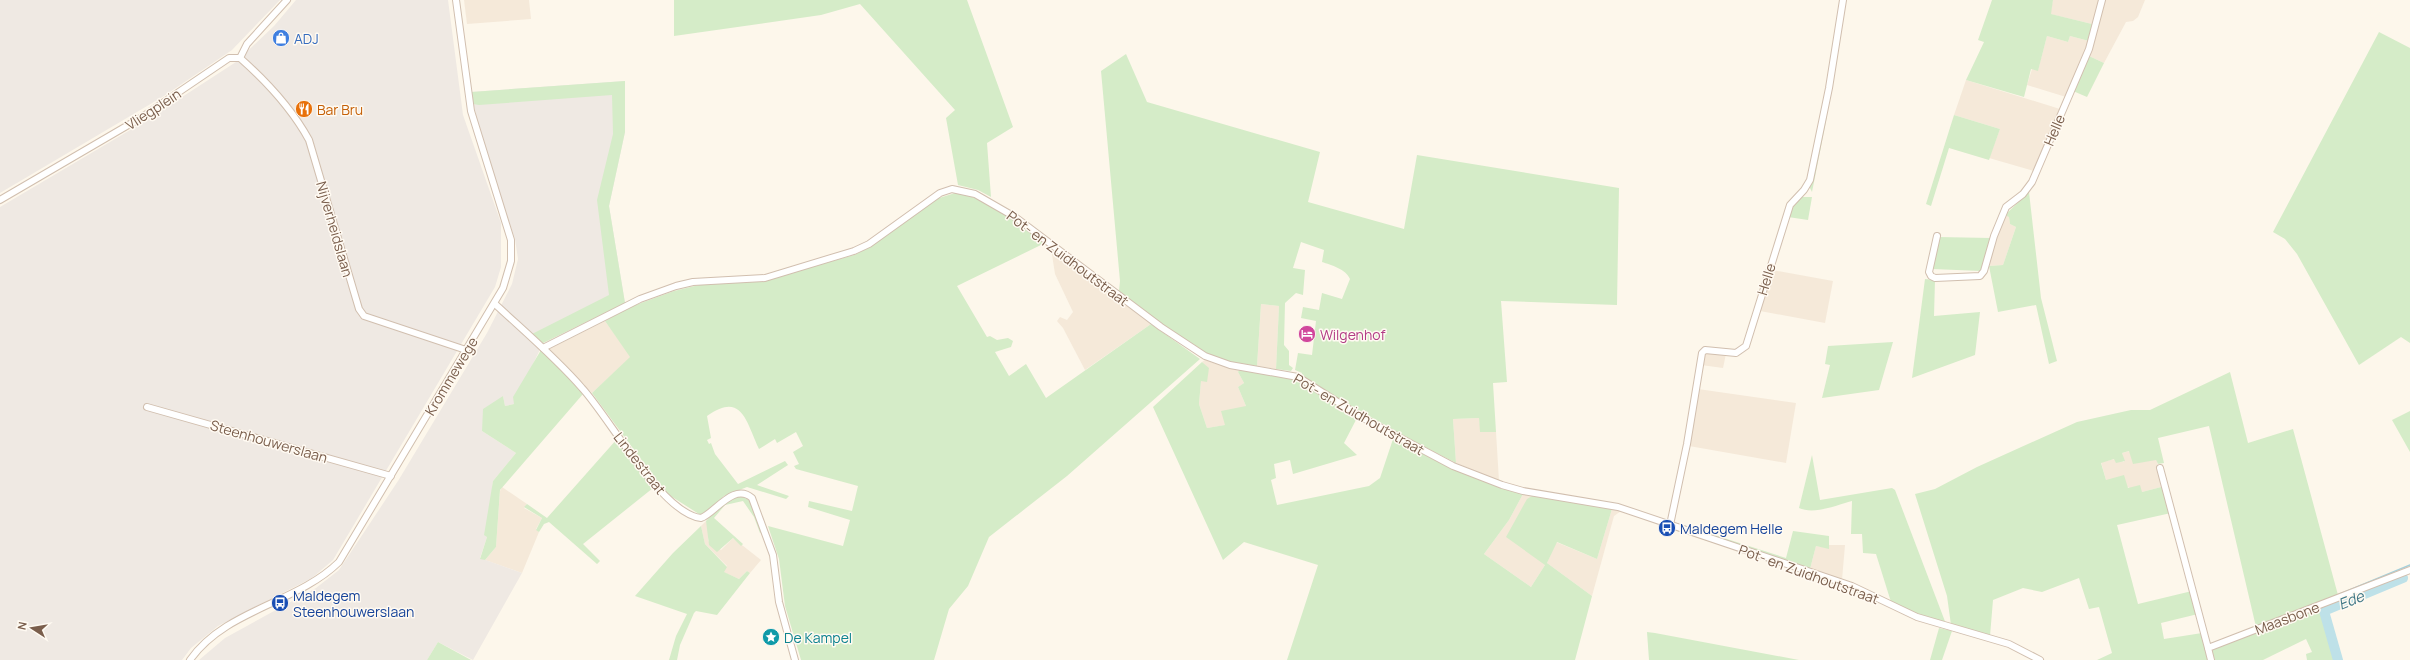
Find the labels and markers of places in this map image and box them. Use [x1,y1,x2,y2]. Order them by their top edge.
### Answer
shop icon: ADJ [271,28,291,48]
place label: ADJ [294,29,319,48]
restaurant icon: Bar Bru [294,99,314,119]
place label: Bar Bru [317,100,363,119]
hotel icon: Wilgenhof [1297,324,1317,344]
place label: Wilgenhof [1320,325,1386,344]
bus stop icon: Maldegem Helle [1657,518,1677,538]
place label: Maldegem Helle [1680,519,1783,538]
place label: Maldegem Steenhouwerslaan [293,586,414,621]
bus stop icon: Maldegem Steenhouwerslaan [270,593,290,613]
place icon: De Kampel [761,627,781,647]
place label: De Kampel [784,628,852,647]

